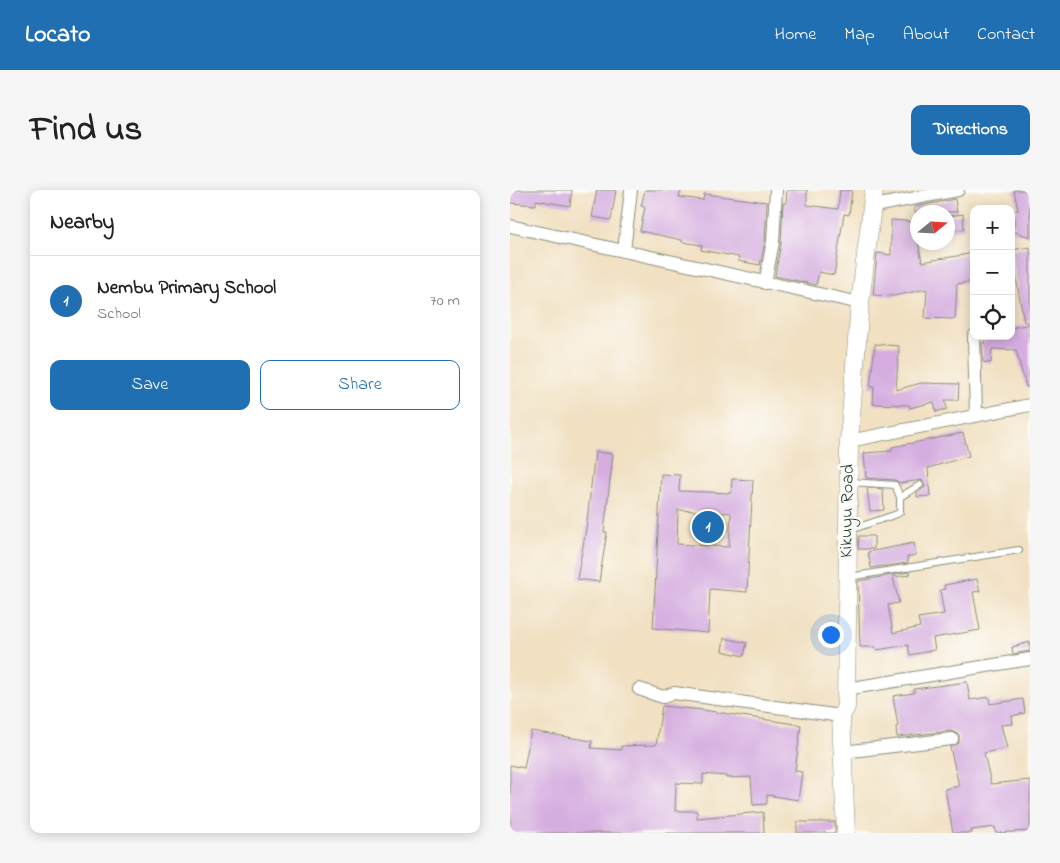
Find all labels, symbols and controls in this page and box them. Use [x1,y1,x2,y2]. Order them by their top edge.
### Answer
text: Locato [25,18,91,53]
text: Home [775,22,816,48]
text: Map [844,22,875,48]
text: About [903,22,949,48]
text: Contact [977,22,1035,48]
text: Find us [30,105,142,156]
button: Directions [911,105,1030,155]
north arrow [910,205,955,250]
map controls [970,205,1015,340]
button: + [970,205,1015,250]
text: Nearby [50,208,114,238]
button: − [970,250,1015,295]
text: Nembu Primary School [97,275,276,302]
text: 1 [63,289,69,313]
text: 70 m [430,289,460,313]
button: locate [970,295,1015,340]
text: School [97,302,141,326]
button: Save [50,360,250,410]
button: Share [260,360,460,410]
street label: Kikuyu Road [834,464,862,558]
pin: 1 [692,508,724,546]
your location [818,622,844,648]

